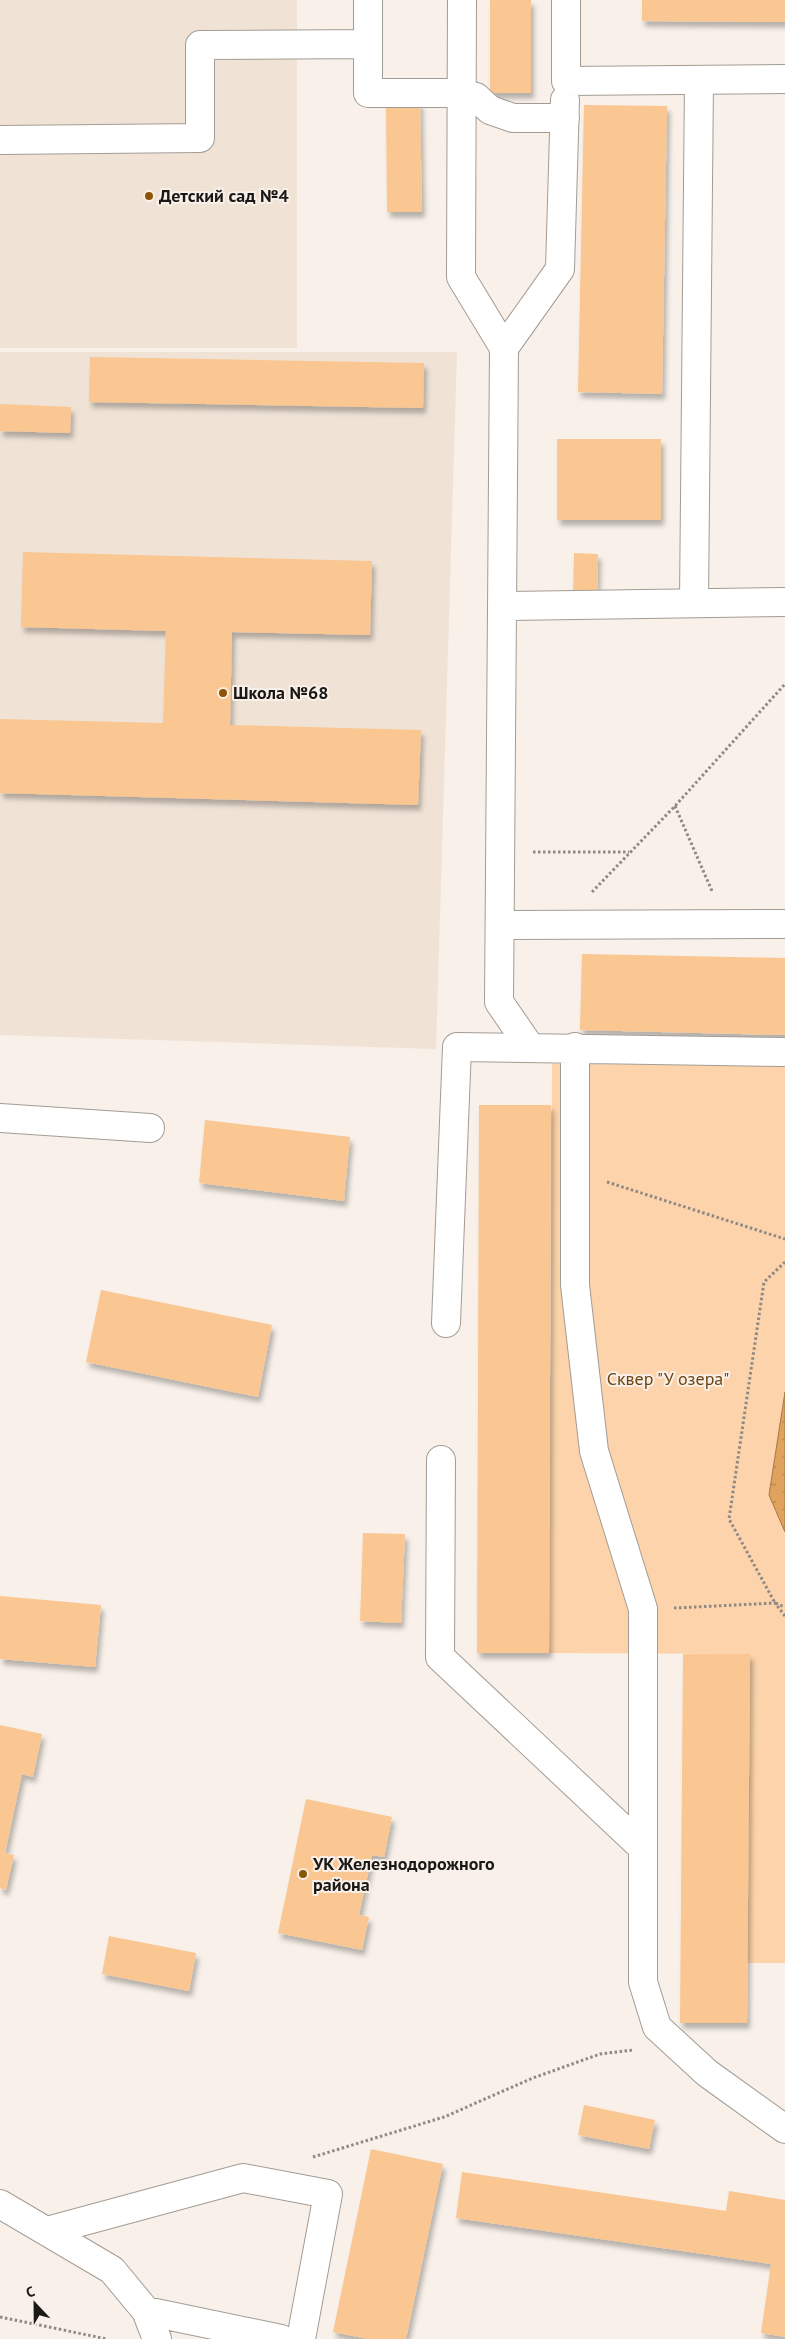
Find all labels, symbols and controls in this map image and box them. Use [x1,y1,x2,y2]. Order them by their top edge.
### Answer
place label: Детский сад №4 [159,184,289,207]
marker: Детский сад №4 [143,190,155,202]
place label: Школа №68 [233,681,328,704]
marker: Школа №68 [217,687,229,699]
park label: Сквер "У озера" [607,1367,729,1390]
place label: УК Железнодорожного района [312,1852,495,1896]
marker: УК Железнодорожного района [297,1868,309,1880]
north arrow [10,2279,60,2329]
text: С [23,2282,37,2302]

